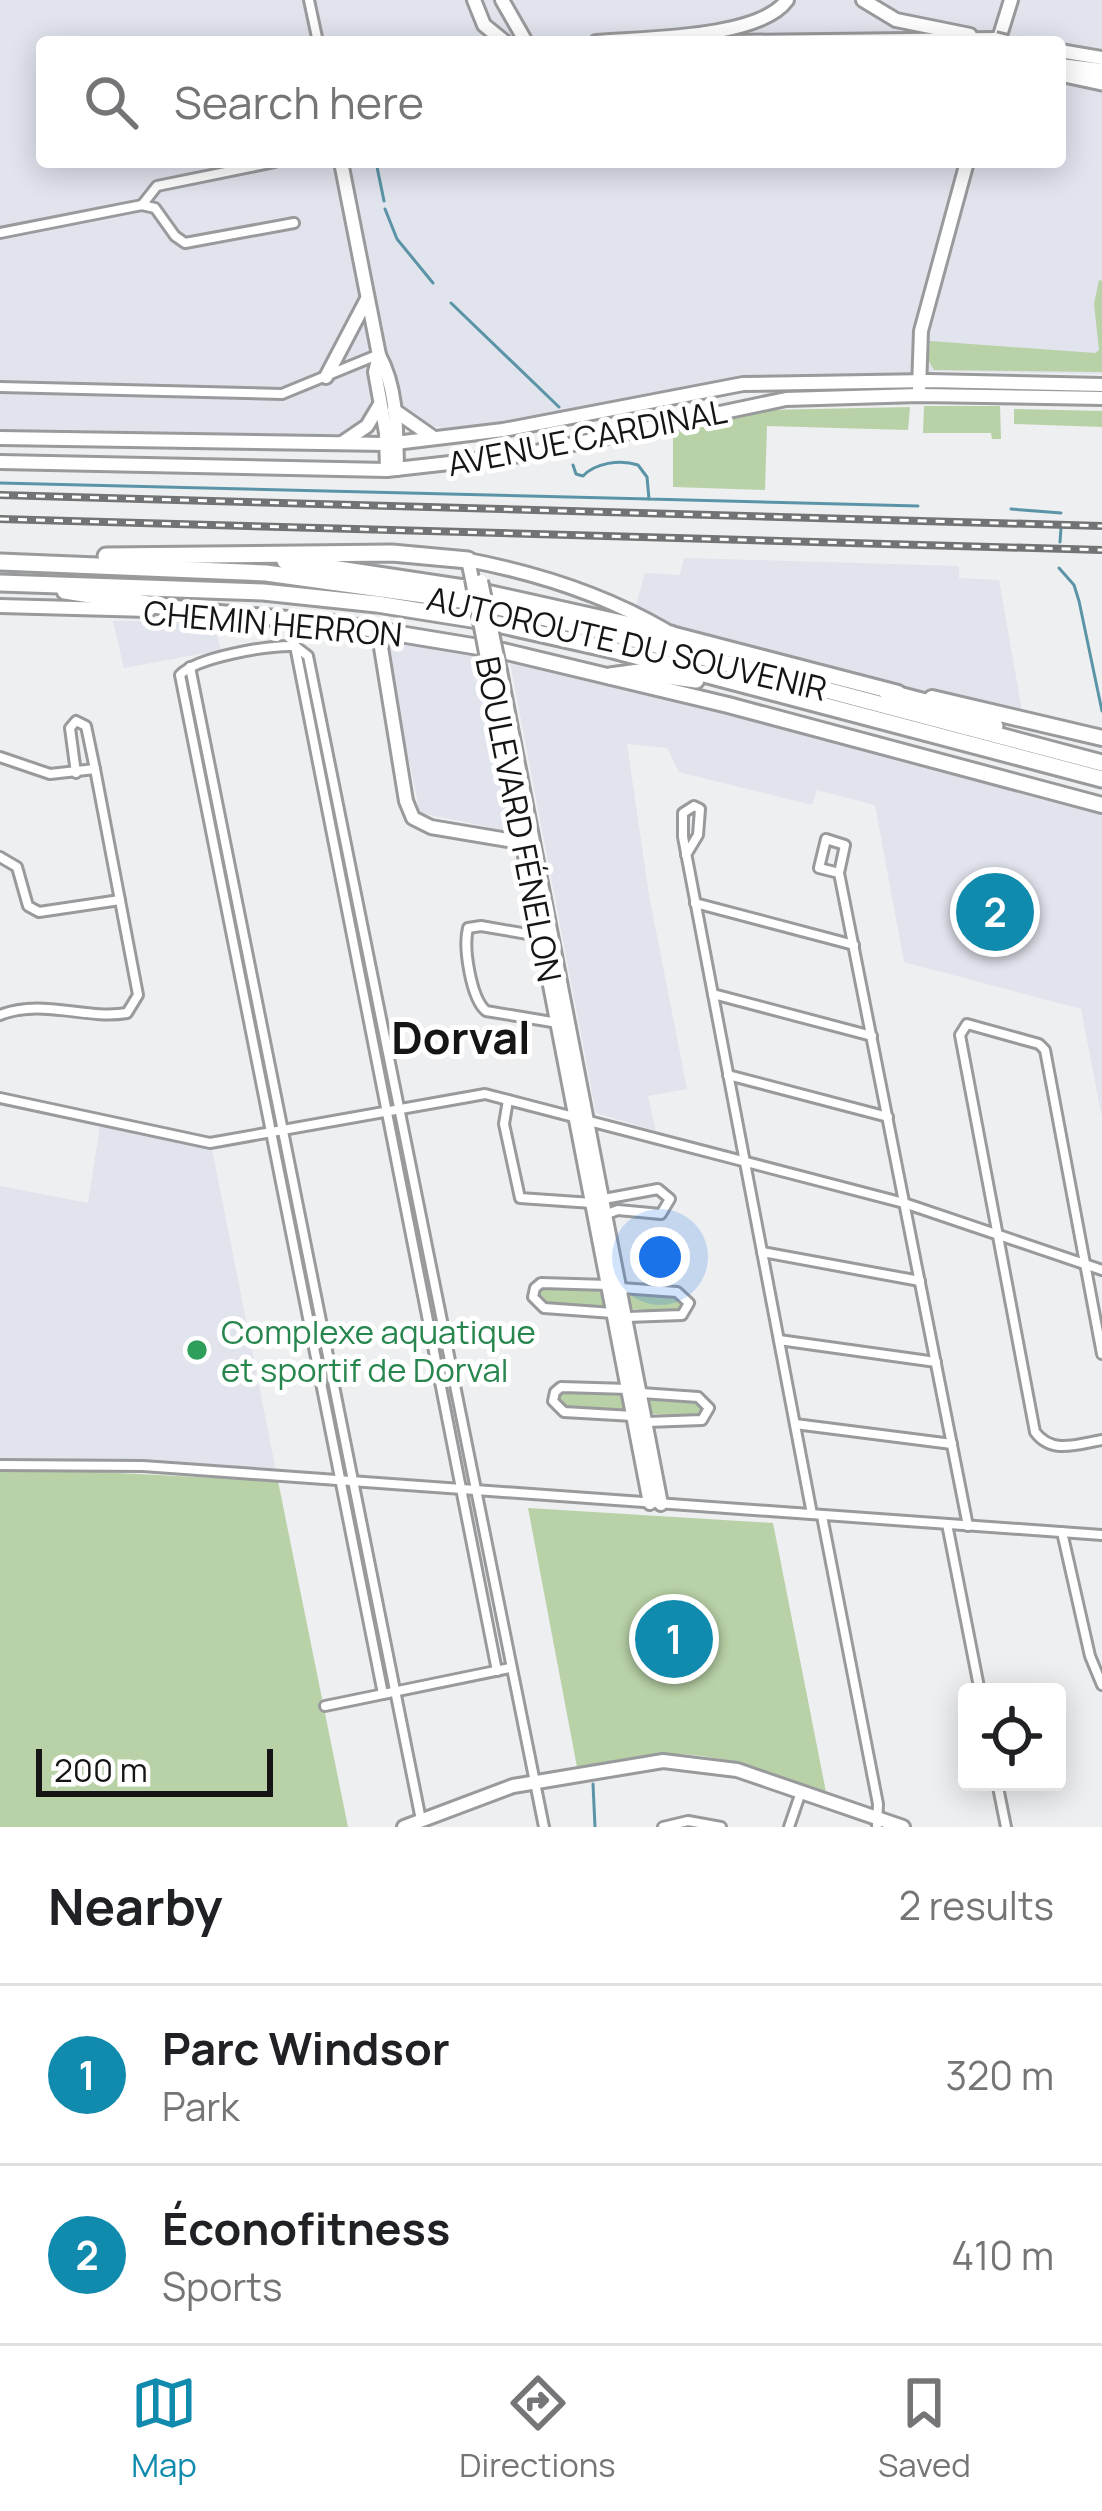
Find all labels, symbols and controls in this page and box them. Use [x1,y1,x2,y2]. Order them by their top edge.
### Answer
search box [36,36,1066,168]
icon: search [78,69,144,135]
text: Search here [174,71,424,133]
street label: AVENUE CARDINAL [444,388,731,486]
street label: AUTOROUTE DU SOUVENIR [423,575,831,711]
street label: CHEMIN HERRON [142,589,404,657]
street label: BOULEVARD FÉNELON [465,653,573,985]
pin: 2 [956,867,1034,957]
district label: Dorval [391,1006,531,1068]
your location [630,1227,690,1287]
place label: Complexe aquatique et sportif de Dorval [221,1309,536,1392]
marker: Complexe aquatique et sportif de Dorval [184,1337,210,1363]
pin: 1 [635,1594,713,1684]
map controls [958,1683,1066,1791]
button: locate [958,1683,1066,1791]
scale bar [36,1743,273,1796]
text: 200 m [54,1747,148,1792]
text: Nearby [48,1871,223,1940]
text: 2 results [899,1878,1054,1932]
text: Parc Windsor [162,2017,450,2079]
text: 1 [78,2048,96,2102]
text: 320 m [946,2048,1054,2102]
text: Park [162,2079,240,2133]
text: Éconofitness [162,2197,450,2259]
text: 2 [75,2228,99,2282]
text: 410 m [951,2228,1054,2282]
text: Sports [162,2259,282,2313]
tab: Map [131,2370,197,2487]
tab: Directions [459,2370,616,2487]
tab: Saved [878,2370,971,2487]

